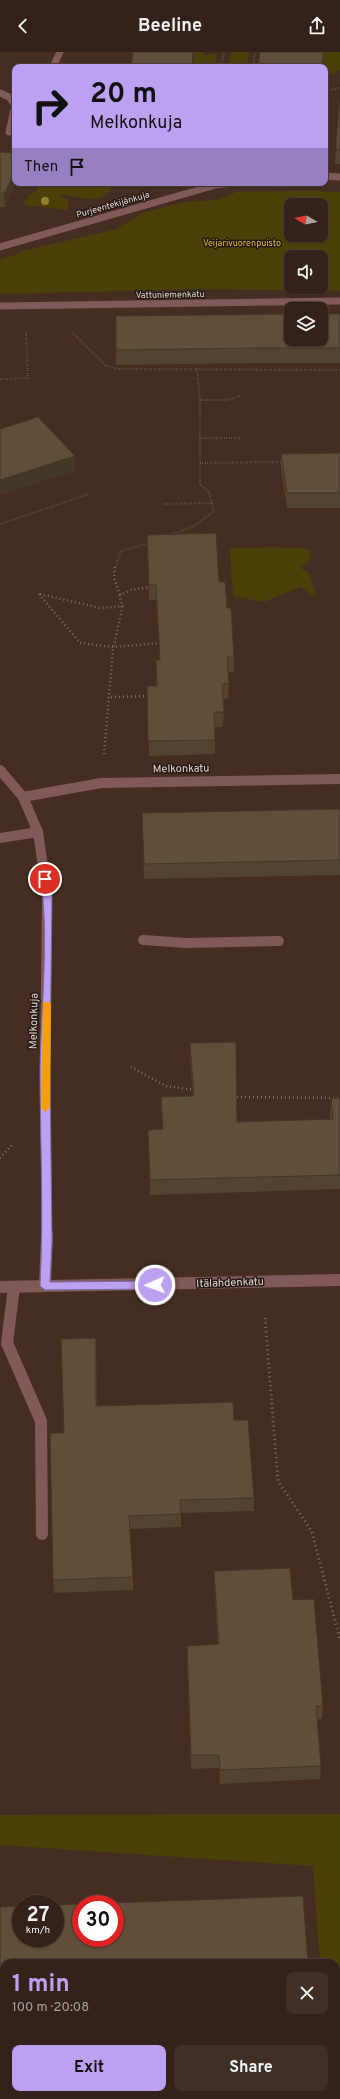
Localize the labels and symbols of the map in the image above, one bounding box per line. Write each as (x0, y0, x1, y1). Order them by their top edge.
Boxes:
street label: Purjeentekijänkuja (75, 189, 151, 221)
north arrow (284, 198, 328, 242)
park label: Veijarivuorenpuisto (203, 238, 281, 249)
street label: Vattuniemenkatu (135, 289, 205, 301)
street label: Melkonkatu (153, 762, 209, 776)
pin (28, 862, 62, 896)
street label: Melkonkuja (27, 993, 41, 1049)
position arrow (134, 1264, 176, 1306)
street label: Itälahdenkatu (196, 1275, 264, 1291)
speed limit sign: 30 (72, 1895, 124, 1947)

